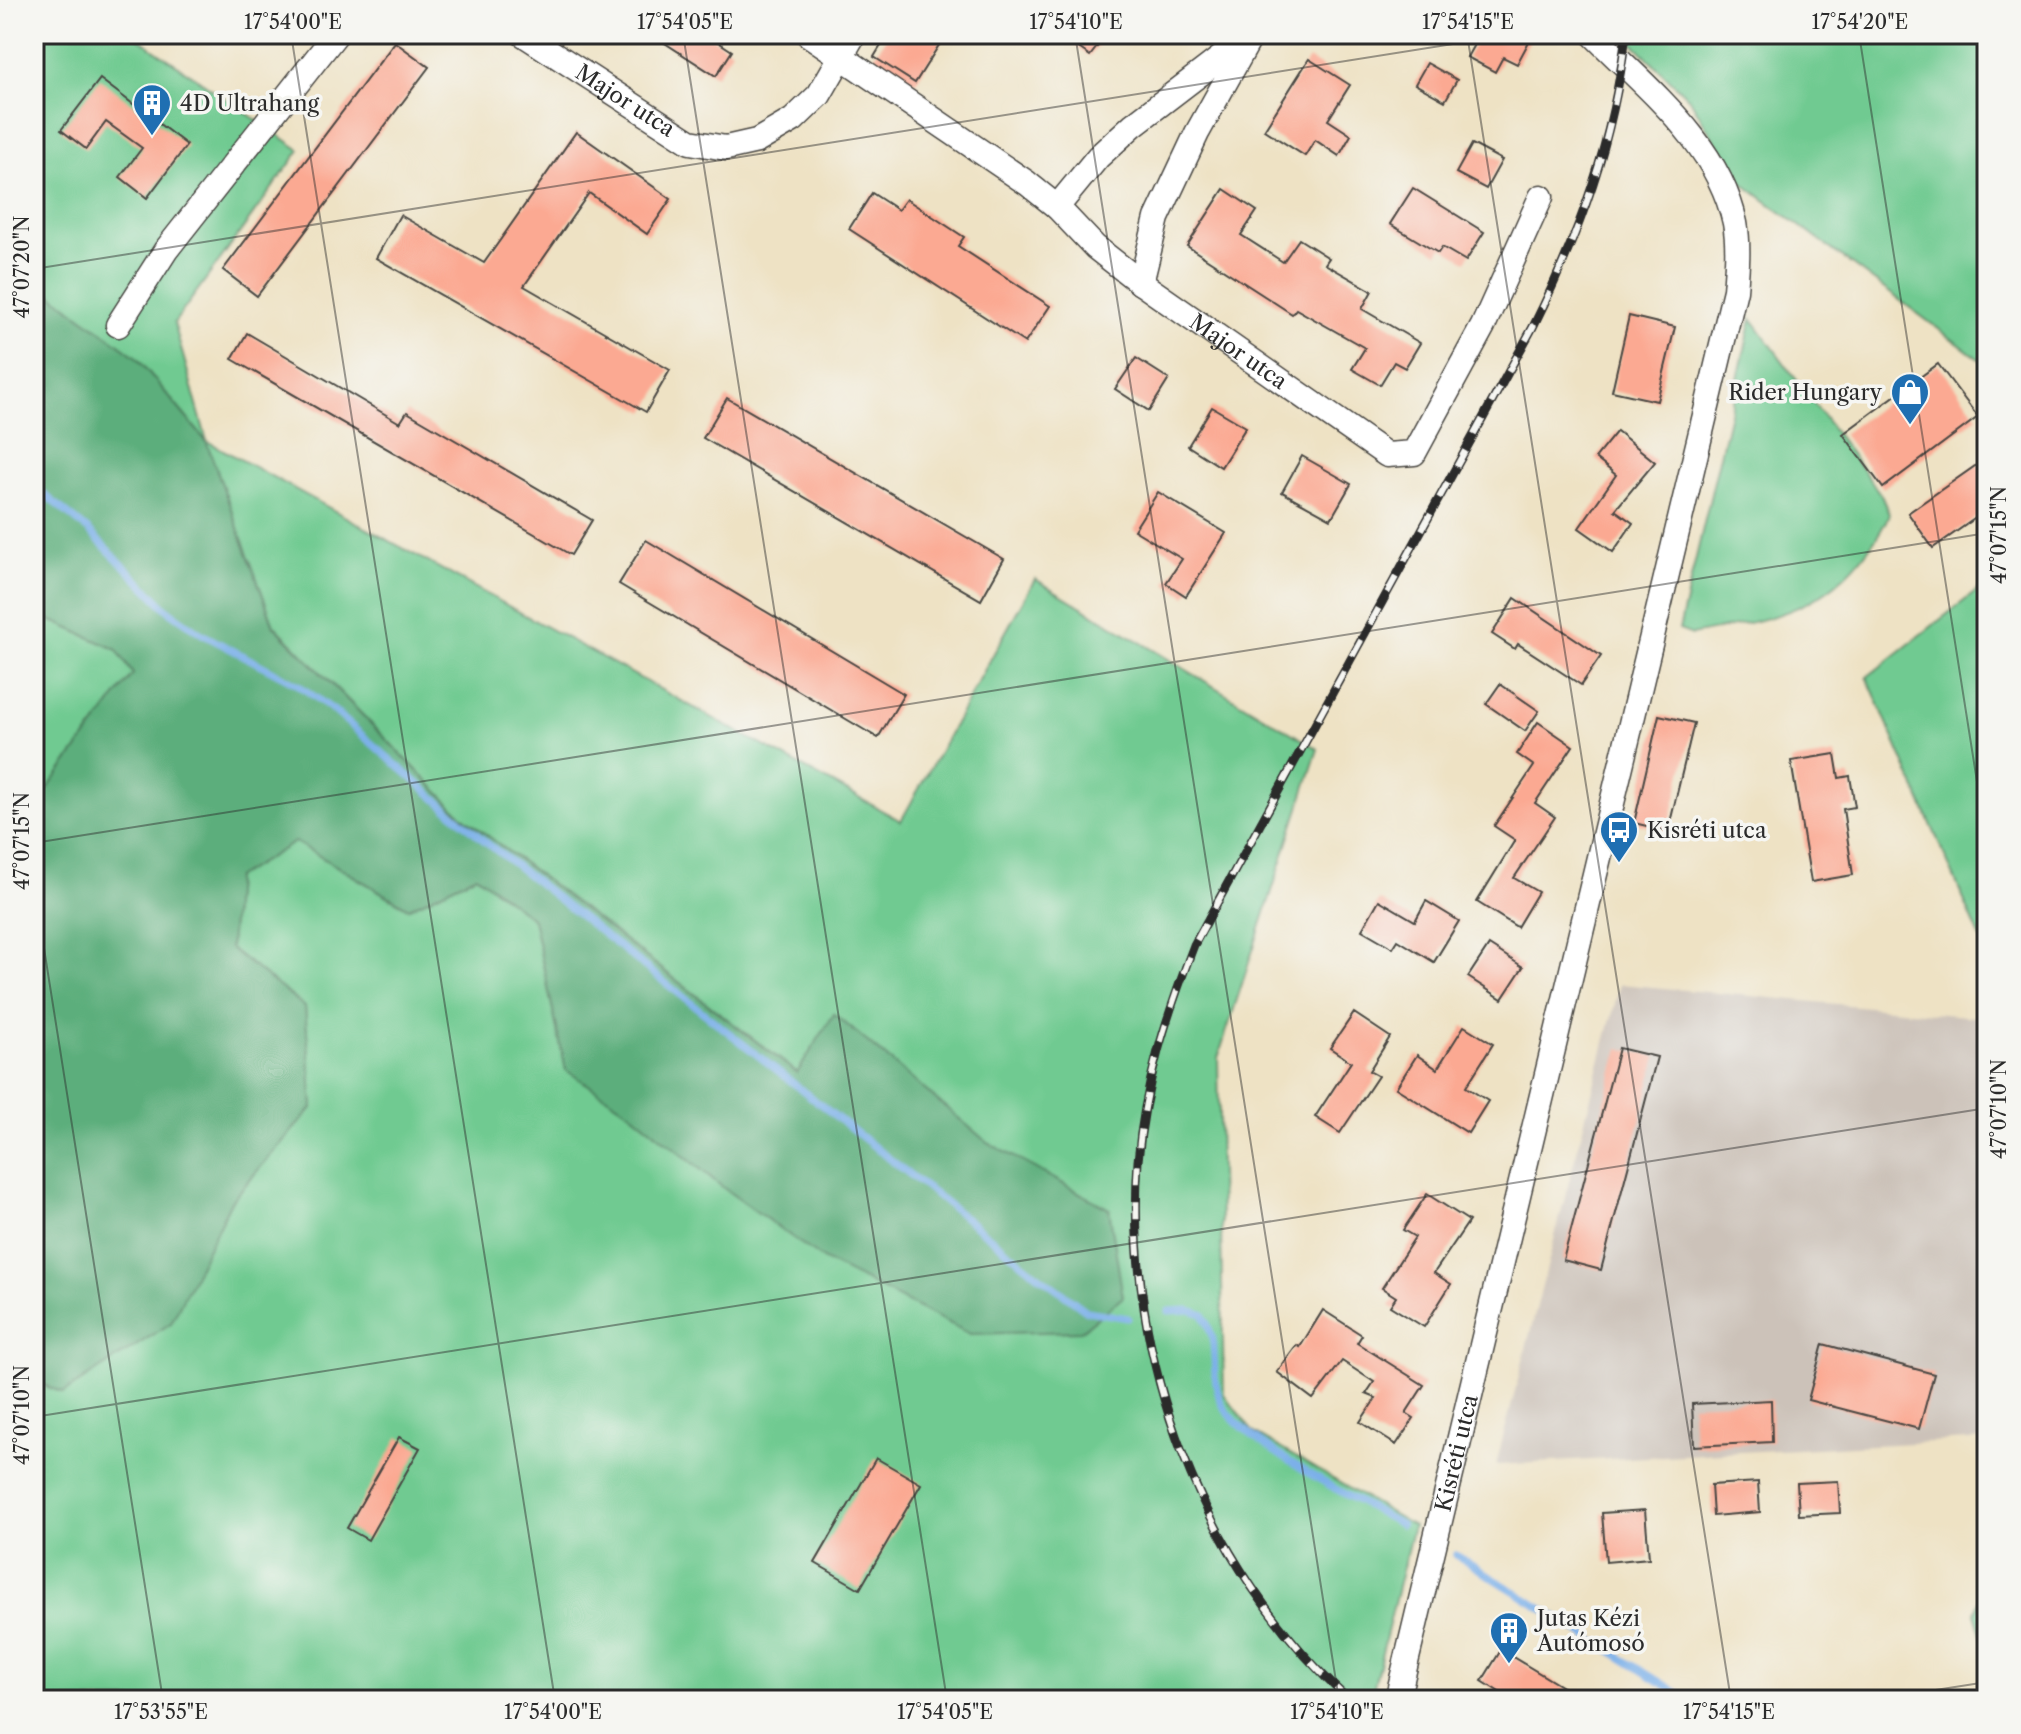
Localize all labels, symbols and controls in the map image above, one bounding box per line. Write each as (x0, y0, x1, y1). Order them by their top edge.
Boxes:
text: 17°54'00"E (244, 10, 342, 34)
text: 17°54'05"E (637, 10, 733, 34)
text: 17°54'10"E (1029, 10, 1123, 34)
text: 17°54'15"E (1422, 10, 1514, 34)
text: 17°54'20"E (1812, 10, 1908, 34)
street label: Major utca (571, 59, 680, 143)
building icon: 4D Ultrahang (131, 82, 173, 137)
place label: 4D Ultrahang (180, 90, 320, 117)
text: 47°07'20"N (10, 216, 34, 318)
street label: Major utca (1184, 308, 1293, 395)
shop icon: Rider Hungary (1889, 371, 1931, 426)
place label: Rider Hungary (1728, 379, 1883, 406)
text: 47°07'15"N (1987, 486, 2011, 584)
text: 47°07'15"N (10, 792, 34, 890)
bus stop icon: Kisréti utca (1598, 809, 1640, 864)
place label: Kisréti utca (1647, 817, 1767, 844)
text: 47°07'10"N (1987, 1059, 2011, 1159)
text: 47°07'10"N (10, 1365, 34, 1465)
street label: Kisréti utca (1430, 1391, 1484, 1514)
place label: Jutas Kézi Autómosó (1534, 1605, 1645, 1657)
building icon: Jutas Kézi Autómosó (1488, 1610, 1530, 1665)
text: 17°53'55"E (114, 1700, 208, 1724)
text: 17°54'00"E (504, 1700, 602, 1724)
text: 17°54'05"E (897, 1700, 993, 1724)
text: 17°54'10"E (1290, 1700, 1384, 1724)
text: 17°54'15"E (1683, 1700, 1775, 1724)

